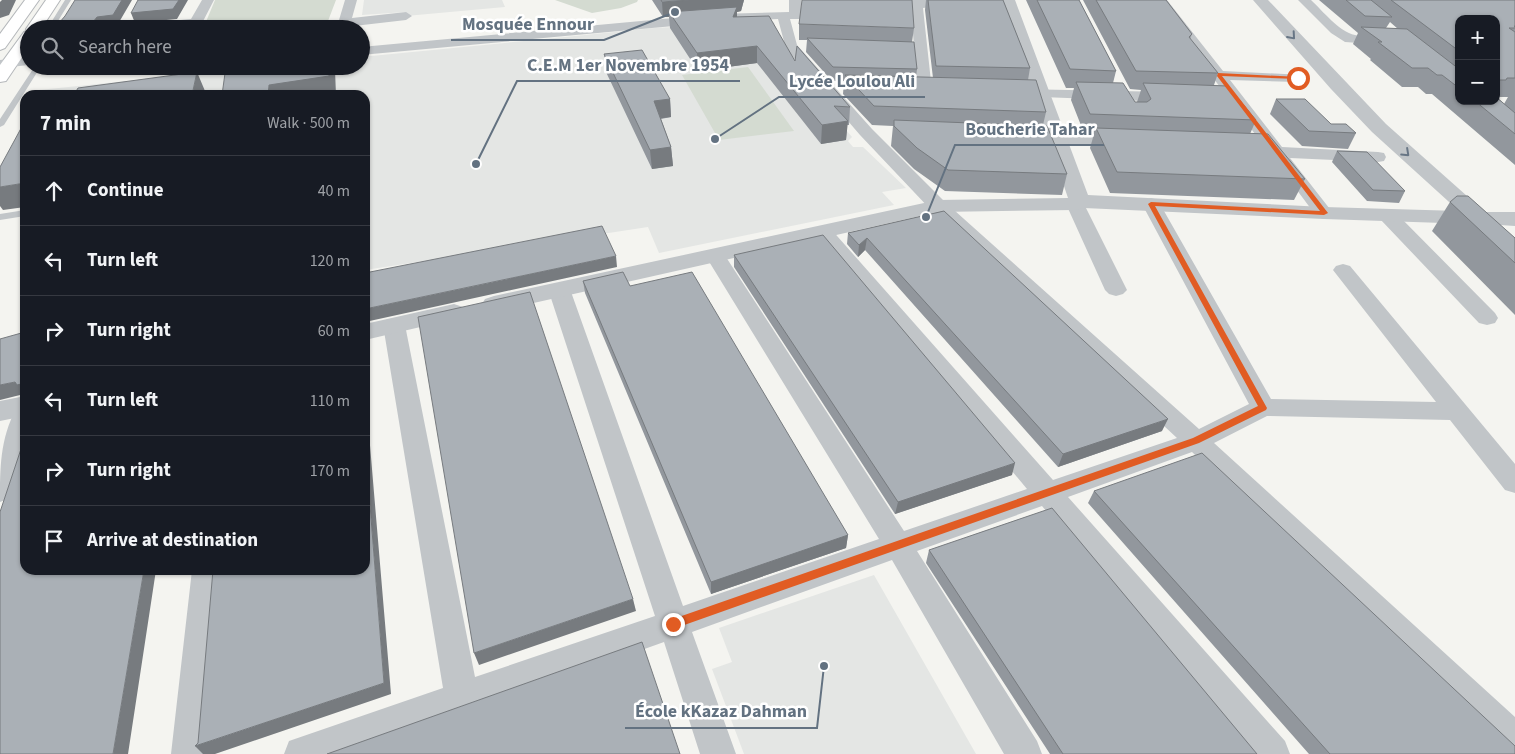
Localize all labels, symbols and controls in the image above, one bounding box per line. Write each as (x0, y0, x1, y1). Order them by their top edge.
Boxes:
callout: Mosquée Ennour (451, 7, 604, 40)
text: Mosquée Ennour (462, 12, 595, 37)
map controls (1455, 15, 1500, 105)
button: + (1455, 15, 1500, 60)
search box (20, 20, 370, 75)
one-way arrow (1287, 31, 1296, 40)
icon: search (38, 34, 66, 62)
text: Search here (78, 34, 172, 61)
callout: C.E.M 1er Novembre 1954 (517, 48, 740, 81)
text: C.E.M 1er Novembre 1954 (527, 53, 730, 78)
button: − (1455, 60, 1500, 105)
callout: Lycée Loulou Ali (779, 64, 925, 97)
route start (1287, 67, 1310, 90)
text: Lycée Loulou Ali (789, 69, 915, 94)
text: 7 min (40, 108, 91, 138)
text: Walk · 500 m (267, 112, 350, 134)
callout: Boucherie Tahar (955, 112, 1104, 145)
text: Boucherie Tahar (965, 117, 1096, 142)
one-way arrow (1400, 147, 1409, 156)
icon: ahead (40, 177, 68, 205)
text: Continue (87, 177, 164, 204)
text: 40 m (318, 180, 350, 202)
icon: left (40, 247, 68, 275)
text: Turn left (87, 247, 158, 274)
text: 120 m (310, 250, 350, 272)
icon: right (40, 317, 68, 345)
text: Turn right (87, 317, 171, 344)
text: 60 m (318, 320, 350, 342)
icon: left (40, 387, 68, 415)
text: Turn left (87, 387, 158, 414)
text: 110 m (310, 390, 350, 412)
icon: right (40, 457, 68, 485)
text: Turn right (87, 457, 171, 484)
text: 170 m (310, 460, 350, 482)
icon: arrive (40, 527, 68, 555)
text: Arrive at destination (87, 527, 258, 554)
route end (662, 613, 685, 636)
callout: École kKazaz Dahman (625, 695, 817, 728)
text: École kKazaz Dahman (635, 699, 807, 724)

